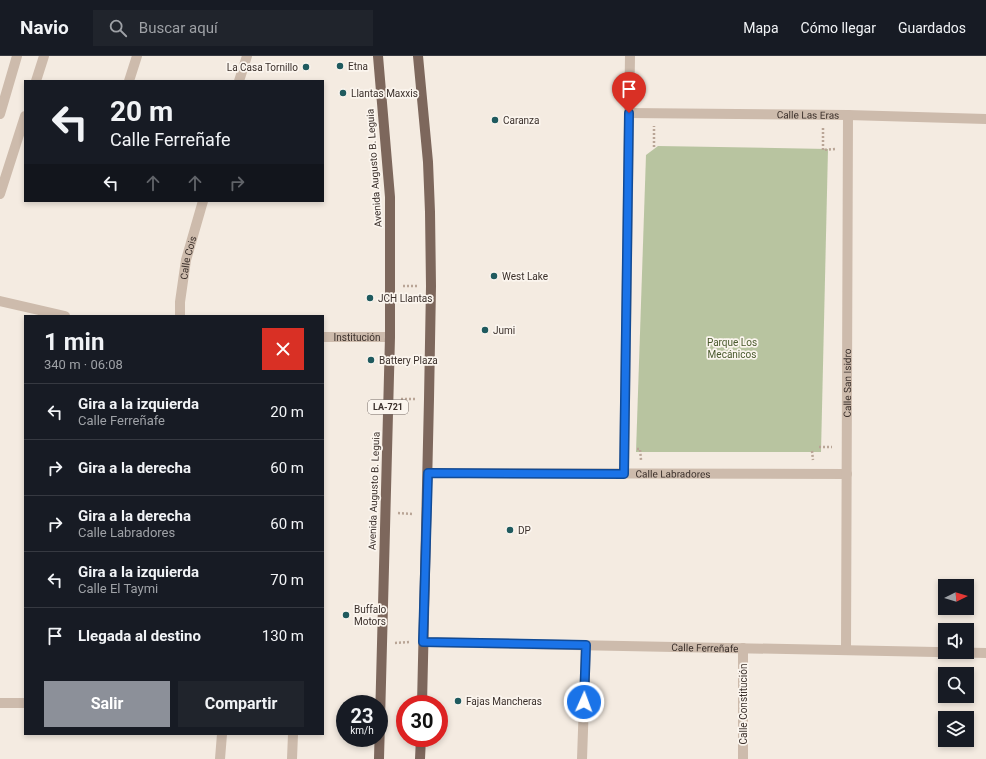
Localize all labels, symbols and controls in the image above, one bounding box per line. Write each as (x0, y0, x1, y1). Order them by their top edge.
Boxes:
search box (93, 10, 373, 46)
text: Navio (20, 16, 69, 39)
icon: search (107, 17, 129, 39)
text: Buscar aquí (139, 19, 218, 37)
text: Mapa (743, 20, 779, 36)
text: Cómo llegar (801, 20, 876, 36)
text: Guardados (898, 20, 966, 36)
marker: Etna (335, 61, 345, 71)
place label: Etna (348, 61, 368, 72)
place label: La Casa Tornillo (227, 62, 298, 73)
marker: La Casa Tornillo (301, 62, 311, 72)
pin (612, 72, 646, 113)
icon: arrive (618, 78, 640, 100)
marker: Llantas Maxxis (338, 88, 348, 98)
place label: Llantas Maxxis (351, 88, 418, 99)
text: 20 m (110, 95, 173, 128)
icon: left (44, 96, 96, 148)
street label: Avenida Augusto B. Leguia (364, 108, 384, 228)
street label: Calle Las Eras (777, 109, 839, 120)
marker: Caranza (490, 115, 500, 125)
place label: Caranza (503, 115, 540, 126)
text: Calle Ferreñafe (110, 129, 230, 150)
icon: left (100, 172, 122, 194)
icon: ahead (142, 172, 164, 194)
icon: ahead (184, 172, 206, 194)
icon: right (226, 172, 248, 194)
street label: Calle Cois (178, 235, 198, 280)
marker: West Lake (489, 271, 499, 281)
place label: West Lake (502, 271, 548, 282)
marker: JCH Llantas (365, 293, 375, 303)
place label: JCH Llantas (378, 293, 432, 304)
marker: Jumi (480, 325, 490, 335)
place label: Jumi (493, 325, 515, 336)
text: 1 min (44, 328, 104, 356)
button: close (262, 328, 304, 370)
street label: Institución (334, 332, 380, 343)
park label: Parque Los Mecánicos (707, 337, 757, 360)
street label: Calle San Isidro (841, 348, 853, 418)
marker: Battery Plaza (366, 355, 376, 365)
place label: Battery Plaza (379, 355, 438, 366)
text: 340 m · 06:08 (44, 357, 123, 372)
text: Gira a la izquierda (78, 395, 199, 413)
road number: LA-721 (368, 400, 408, 414)
icon: left (44, 401, 66, 423)
text: 20 m (270, 403, 304, 421)
text: Calle Ferreñafe (78, 413, 165, 428)
street label: Avenida Augusto B. Leguia (366, 432, 382, 550)
icon: right (44, 457, 66, 479)
text: Gira a la derecha (78, 459, 191, 477)
text: 60 m (270, 459, 304, 477)
street label: Calle Labradores (636, 468, 710, 479)
text: Gira a la derecha (78, 507, 191, 525)
icon: right (44, 513, 66, 535)
text: 60 m (270, 515, 304, 533)
text: Calle Labradores (78, 525, 175, 540)
marker: DP (505, 525, 515, 535)
place label: DP (518, 525, 531, 536)
text: Gira a la izquierda (78, 563, 199, 581)
icon: left (44, 569, 66, 591)
text: 70 m (270, 571, 304, 589)
north arrow (938, 579, 974, 615)
map controls (938, 579, 974, 747)
text: Calle El Taymi (78, 581, 158, 596)
place label: Buffalo Motors (354, 604, 387, 627)
marker: Buffalo Motors (341, 610, 351, 620)
button: sound (938, 623, 974, 659)
icon: arrive (44, 625, 66, 647)
text: Llegada al destino (78, 627, 201, 645)
text: 130 m (262, 627, 304, 645)
street label: Calle Ferreñafe (671, 641, 739, 654)
street label: Calle Constitución (738, 664, 749, 744)
button: search (938, 667, 974, 703)
button: Salir (44, 681, 170, 727)
button: Compartir (178, 681, 304, 727)
position arrow (563, 681, 605, 723)
speed limit sign: 30 (396, 695, 448, 747)
marker: Fajas Mancheras (453, 696, 463, 706)
place label: Fajas Mancheras (466, 696, 542, 707)
text: 23 (351, 704, 373, 728)
button: layers (938, 711, 974, 747)
text: km/h (350, 725, 374, 736)

